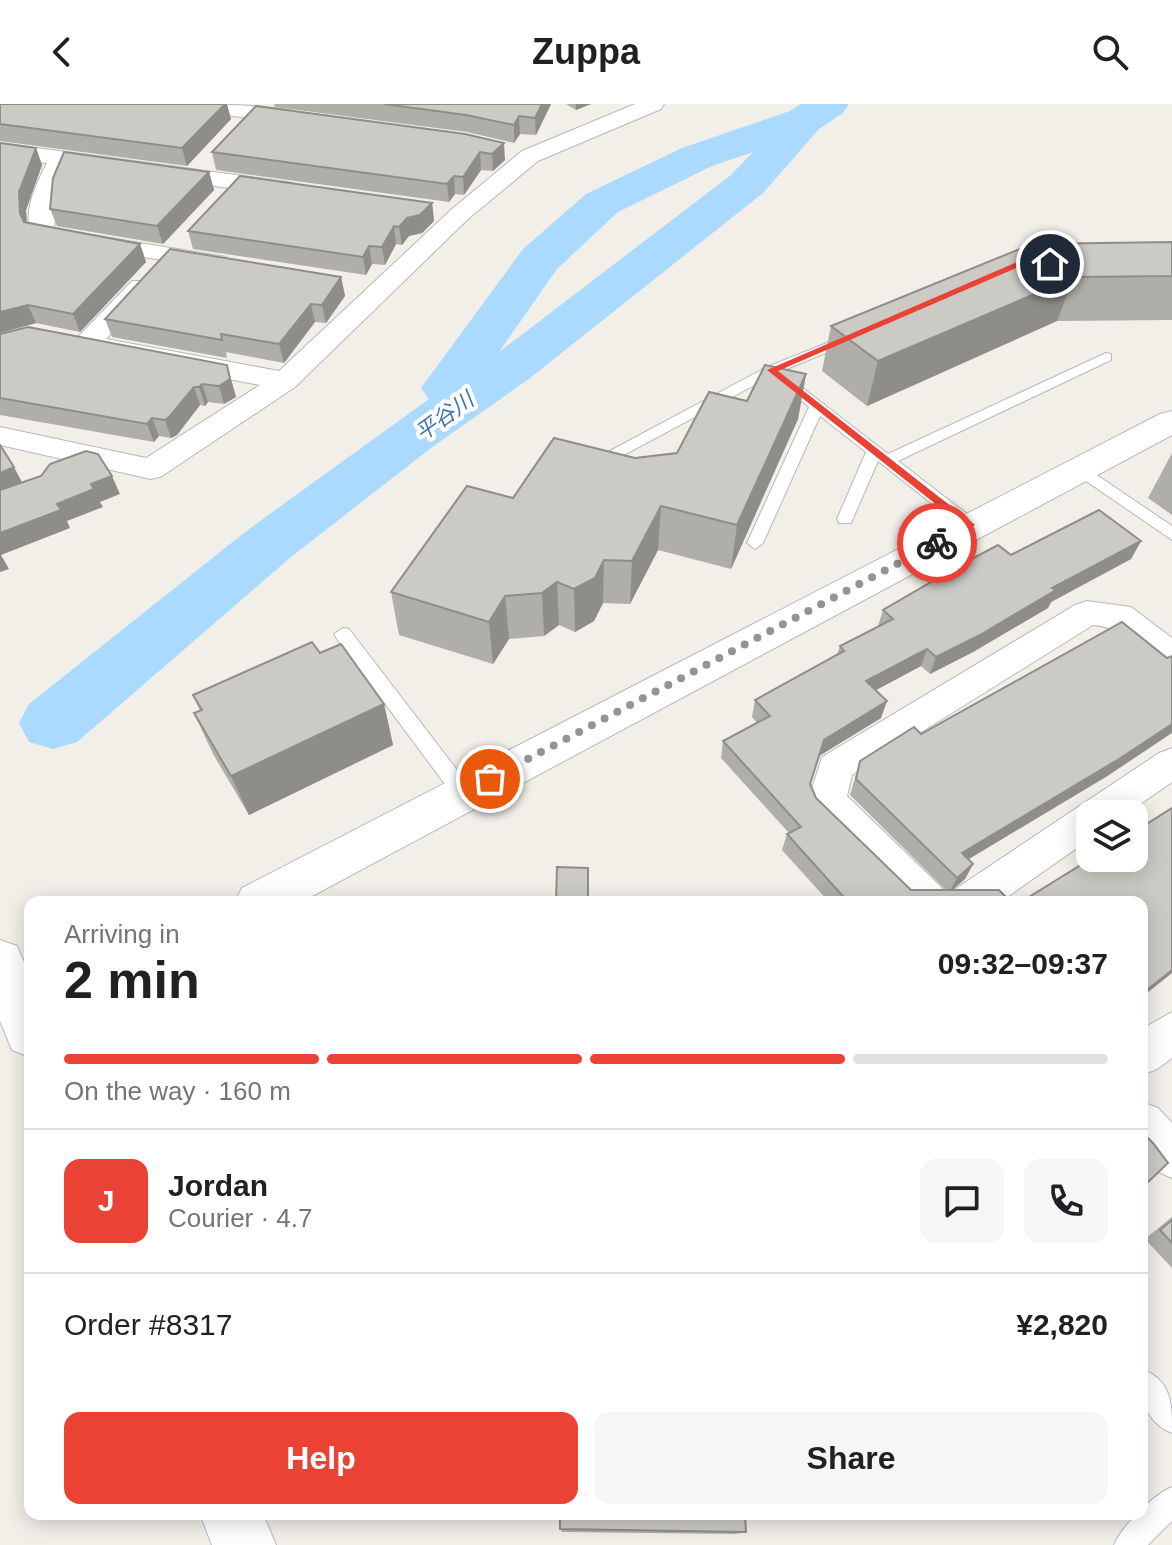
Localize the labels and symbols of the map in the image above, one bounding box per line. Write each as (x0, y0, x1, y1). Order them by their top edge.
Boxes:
pin (1016, 230, 1084, 298)
water label: 平谷川 (410, 386, 480, 446)
courier (897, 503, 977, 583)
pin (456, 745, 524, 813)

